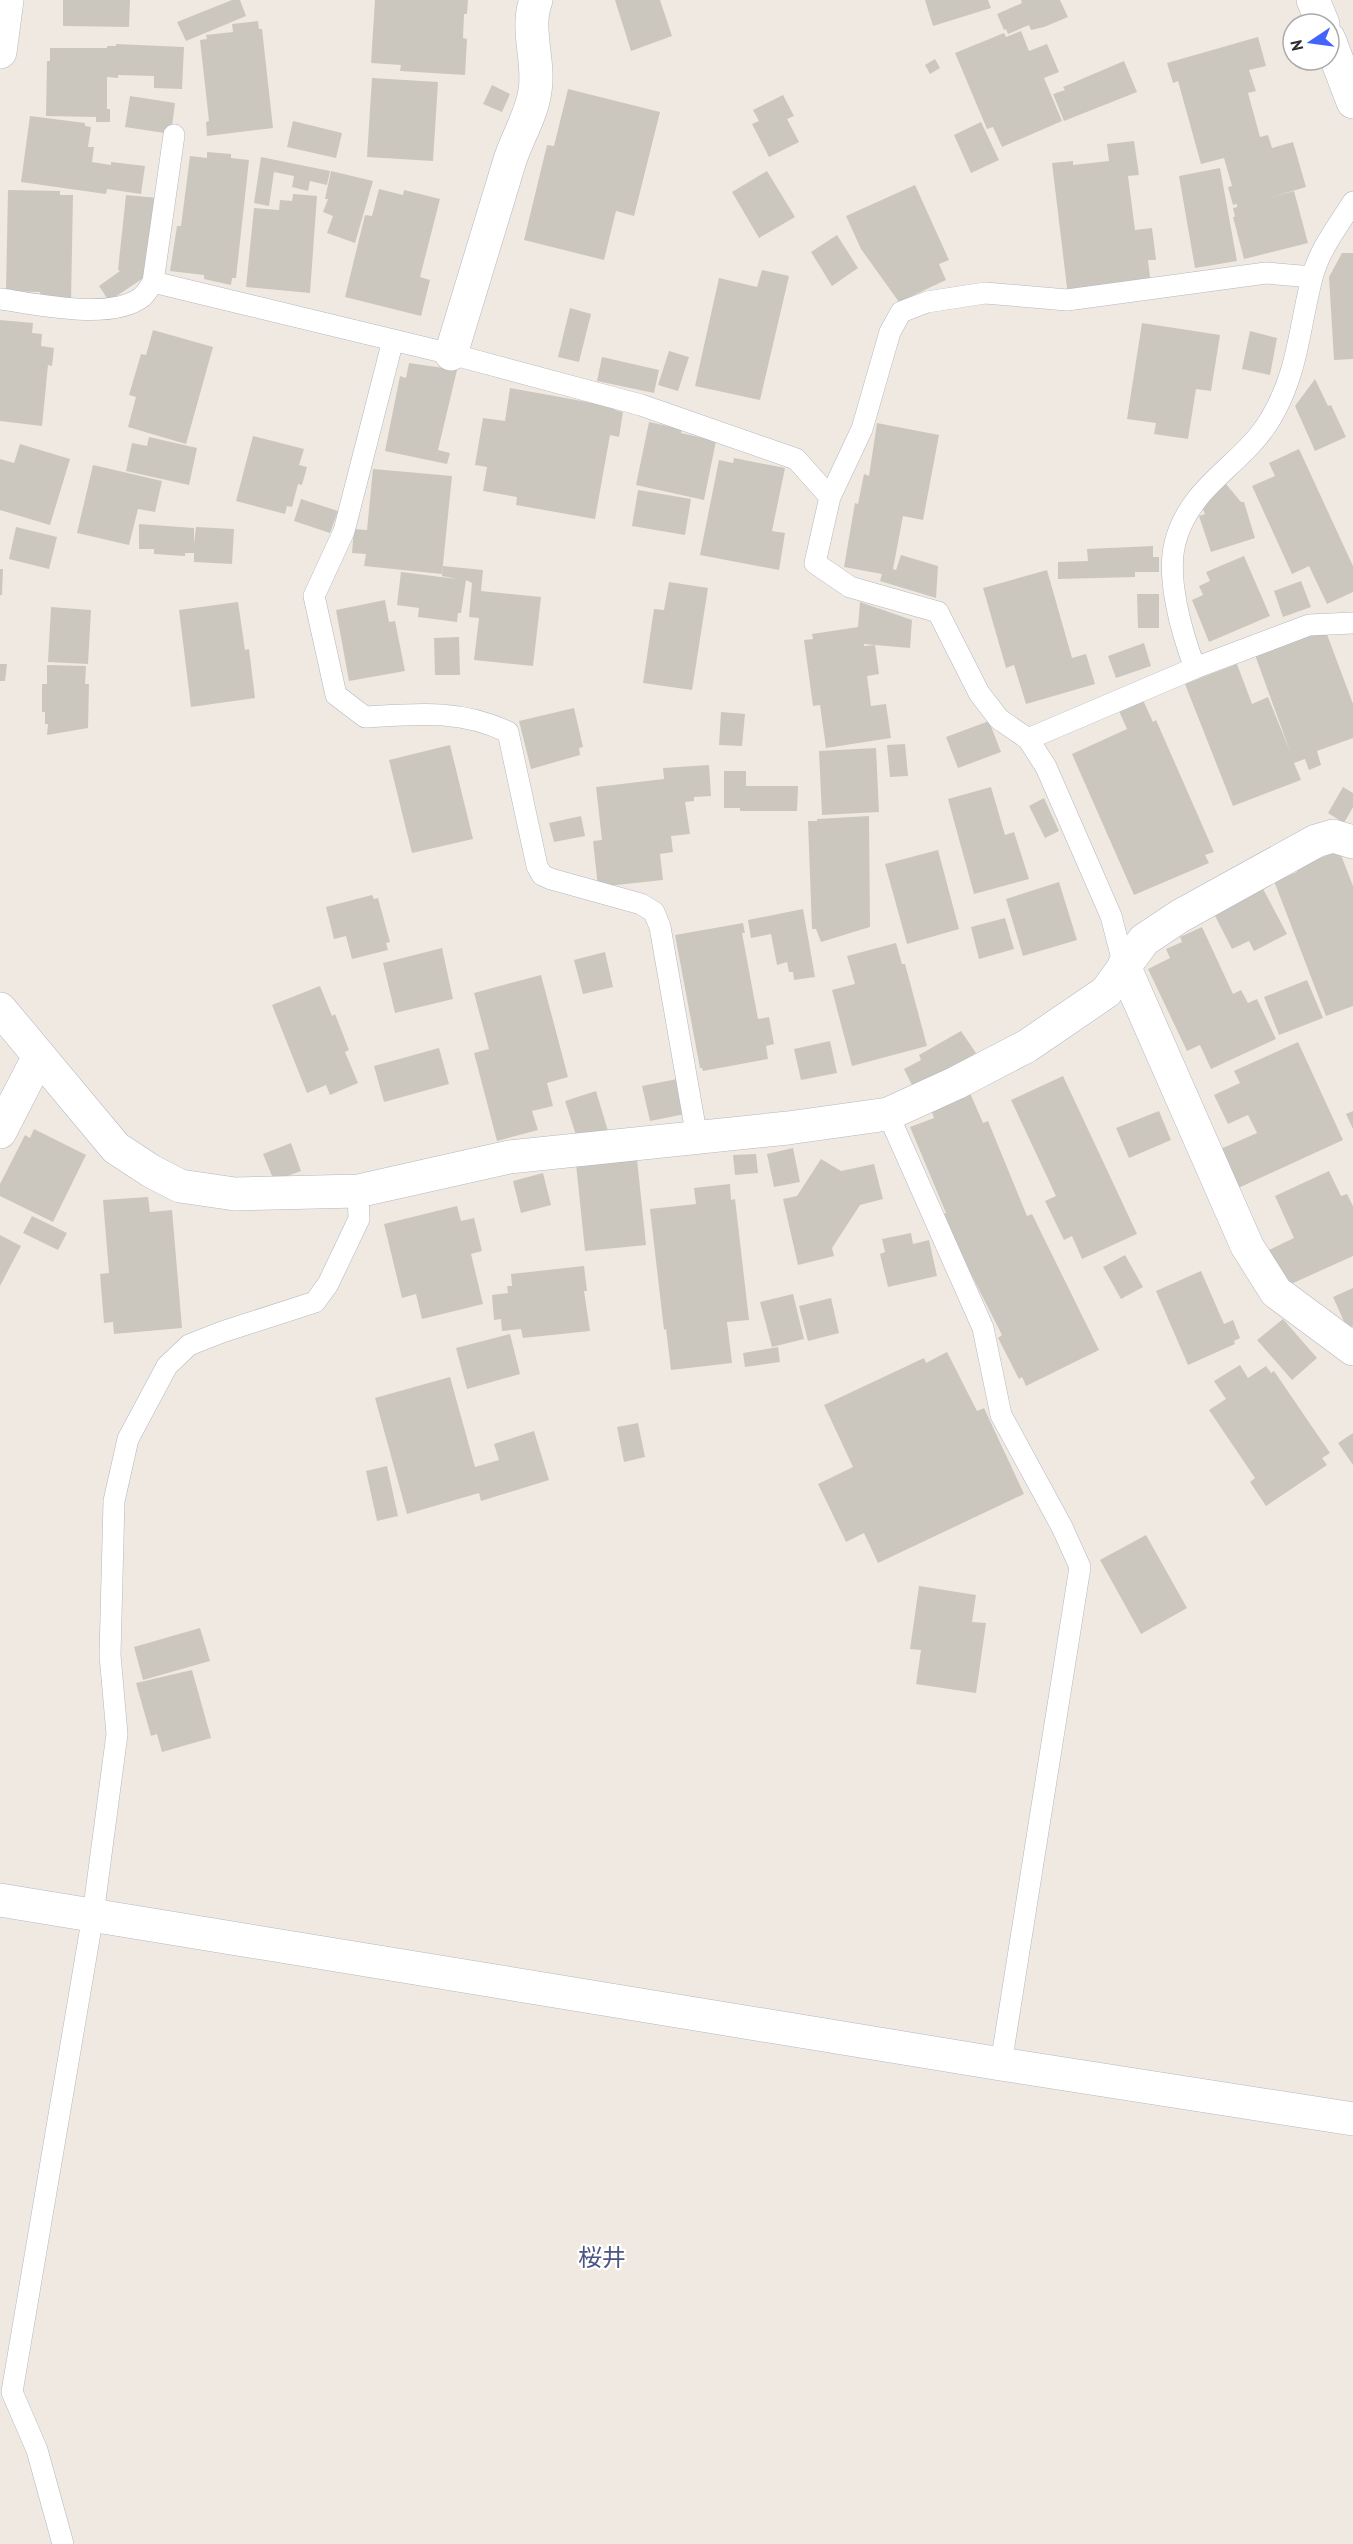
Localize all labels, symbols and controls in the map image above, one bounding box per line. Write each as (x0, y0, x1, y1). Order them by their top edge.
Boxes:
north arrow (1281, 12, 1341, 72)
text: N (1285, 38, 1307, 53)
district label: 桜井 (578, 2242, 626, 2273)

